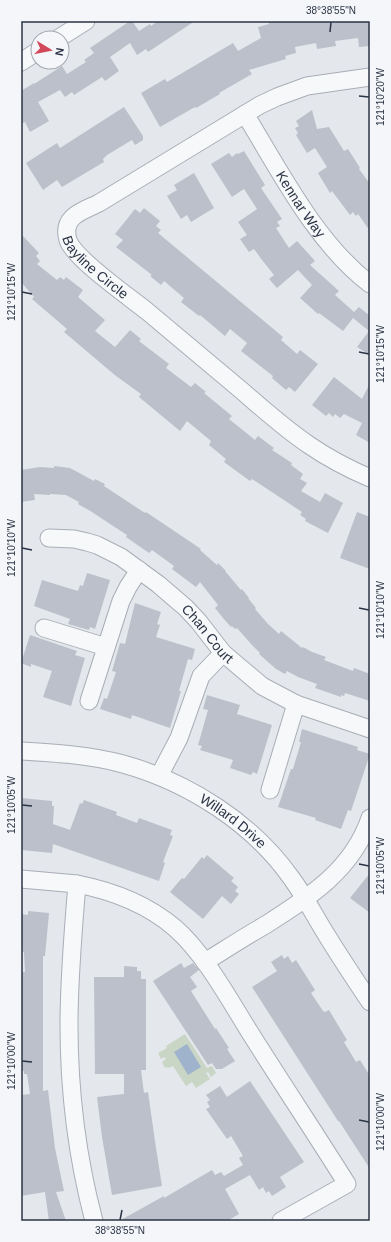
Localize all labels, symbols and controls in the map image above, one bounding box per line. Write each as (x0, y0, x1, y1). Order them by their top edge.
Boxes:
text: 38°38'55"N (306, 5, 356, 16)
north arrow (30, 30, 70, 70)
text: N (53, 47, 66, 57)
text: 121°10'20"W (375, 68, 386, 126)
street label: Kennar Way (273, 168, 329, 241)
street label: Bayline Circle (59, 233, 132, 302)
text: 121°10'15"W (6, 263, 17, 321)
text: 121°10'15"W (375, 325, 386, 383)
text: 121°10'10"W (6, 519, 17, 577)
text: 121°10'10"W (375, 581, 386, 639)
street label: Chan Court (179, 601, 237, 666)
text: 121°10'05"W (6, 776, 17, 834)
street label: Willard Drive (197, 790, 270, 851)
text: 121°10'05"W (375, 837, 386, 895)
text: 121°10'00"W (6, 1032, 17, 1090)
text: 121°10'00"W (375, 1093, 386, 1151)
text: 38°38'55"N (95, 1225, 145, 1236)

